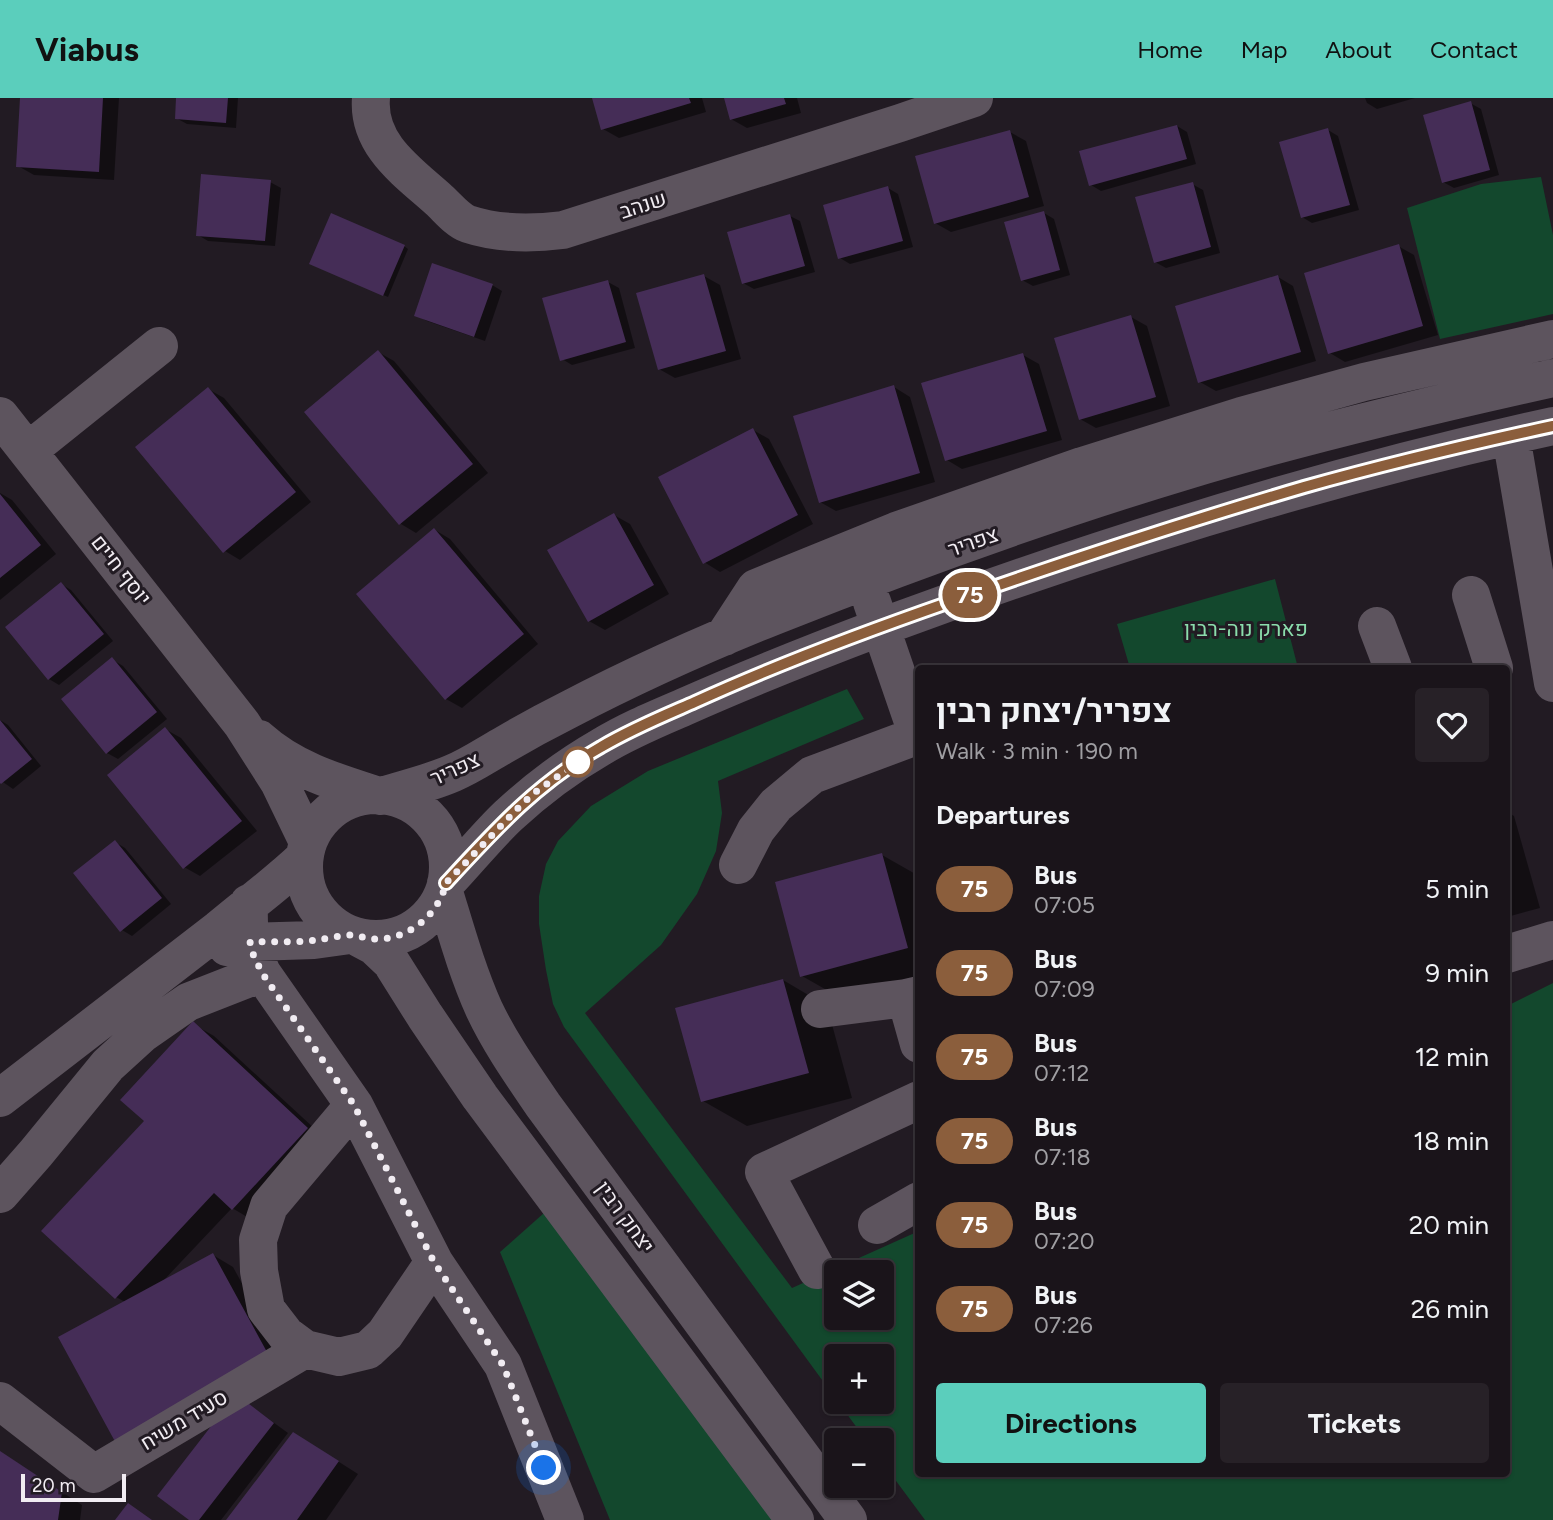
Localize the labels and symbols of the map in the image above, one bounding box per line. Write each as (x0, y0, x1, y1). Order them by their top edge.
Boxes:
street label: שנהב (616, 185, 669, 224)
street label: צפריר (944, 521, 1001, 562)
street label: יוסף חיים (86, 530, 157, 610)
line badge: 75 (939, 572, 1002, 618)
park label: פארק נוה-רבין (1184, 616, 1308, 641)
street label: צפריר (426, 747, 483, 790)
unlabelled marker (563, 747, 593, 777)
street label: יצחק רבין (591, 1176, 660, 1257)
street label: סעיד משיח (136, 1384, 232, 1455)
your location (526, 1450, 561, 1485)
scale bar (21, 1471, 126, 1503)

